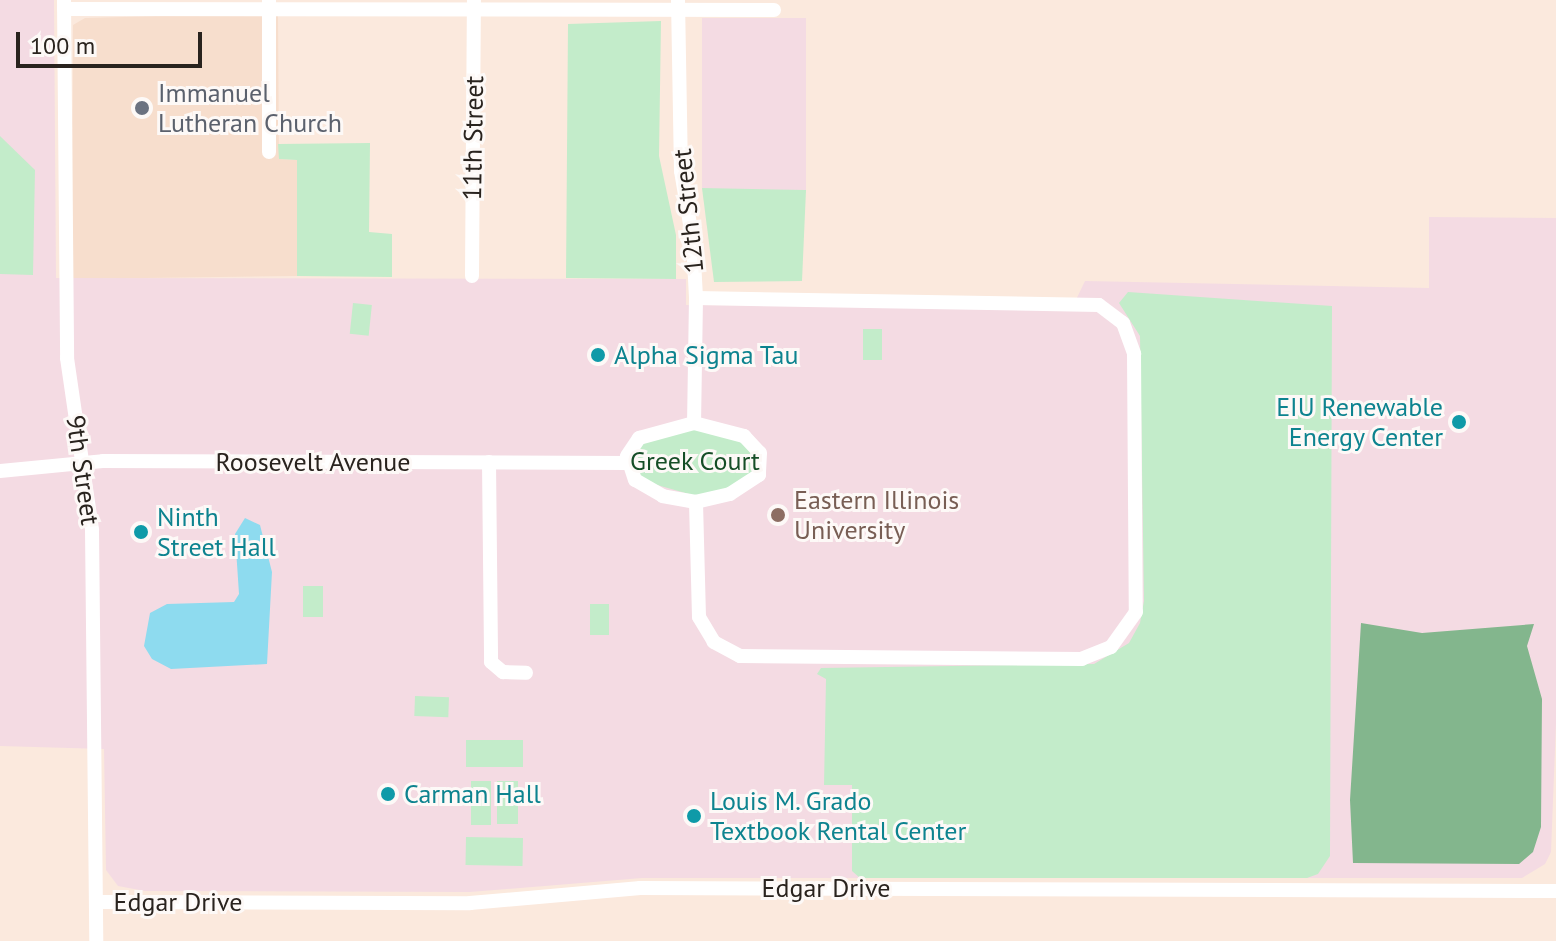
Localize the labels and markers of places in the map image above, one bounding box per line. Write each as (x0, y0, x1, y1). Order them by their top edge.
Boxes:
place label: Immanuel Lutheran Church (158, 77, 342, 138)
marker: Immanuel Lutheran Church (133, 99, 151, 117)
place label: Alpha Sigma Tau (614, 339, 799, 371)
marker: Alpha Sigma Tau (589, 346, 607, 364)
place label: EIU Renewable Energy Center (1276, 391, 1443, 452)
marker: EIU Renewable Energy Center (1450, 413, 1468, 431)
place label: Eastern Illinois University (794, 484, 959, 546)
place label: Ninth Street Hall (157, 501, 276, 562)
marker: Eastern Illinois University (769, 506, 787, 524)
marker: Ninth Street Hall (132, 523, 150, 541)
place label: Carman Hall (404, 778, 541, 810)
marker: Carman Hall (379, 785, 397, 803)
place label: Louis M. Grado Textbook Rental Center (710, 785, 967, 846)
marker: Louis M. Grado Textbook Rental Center (685, 807, 703, 825)

